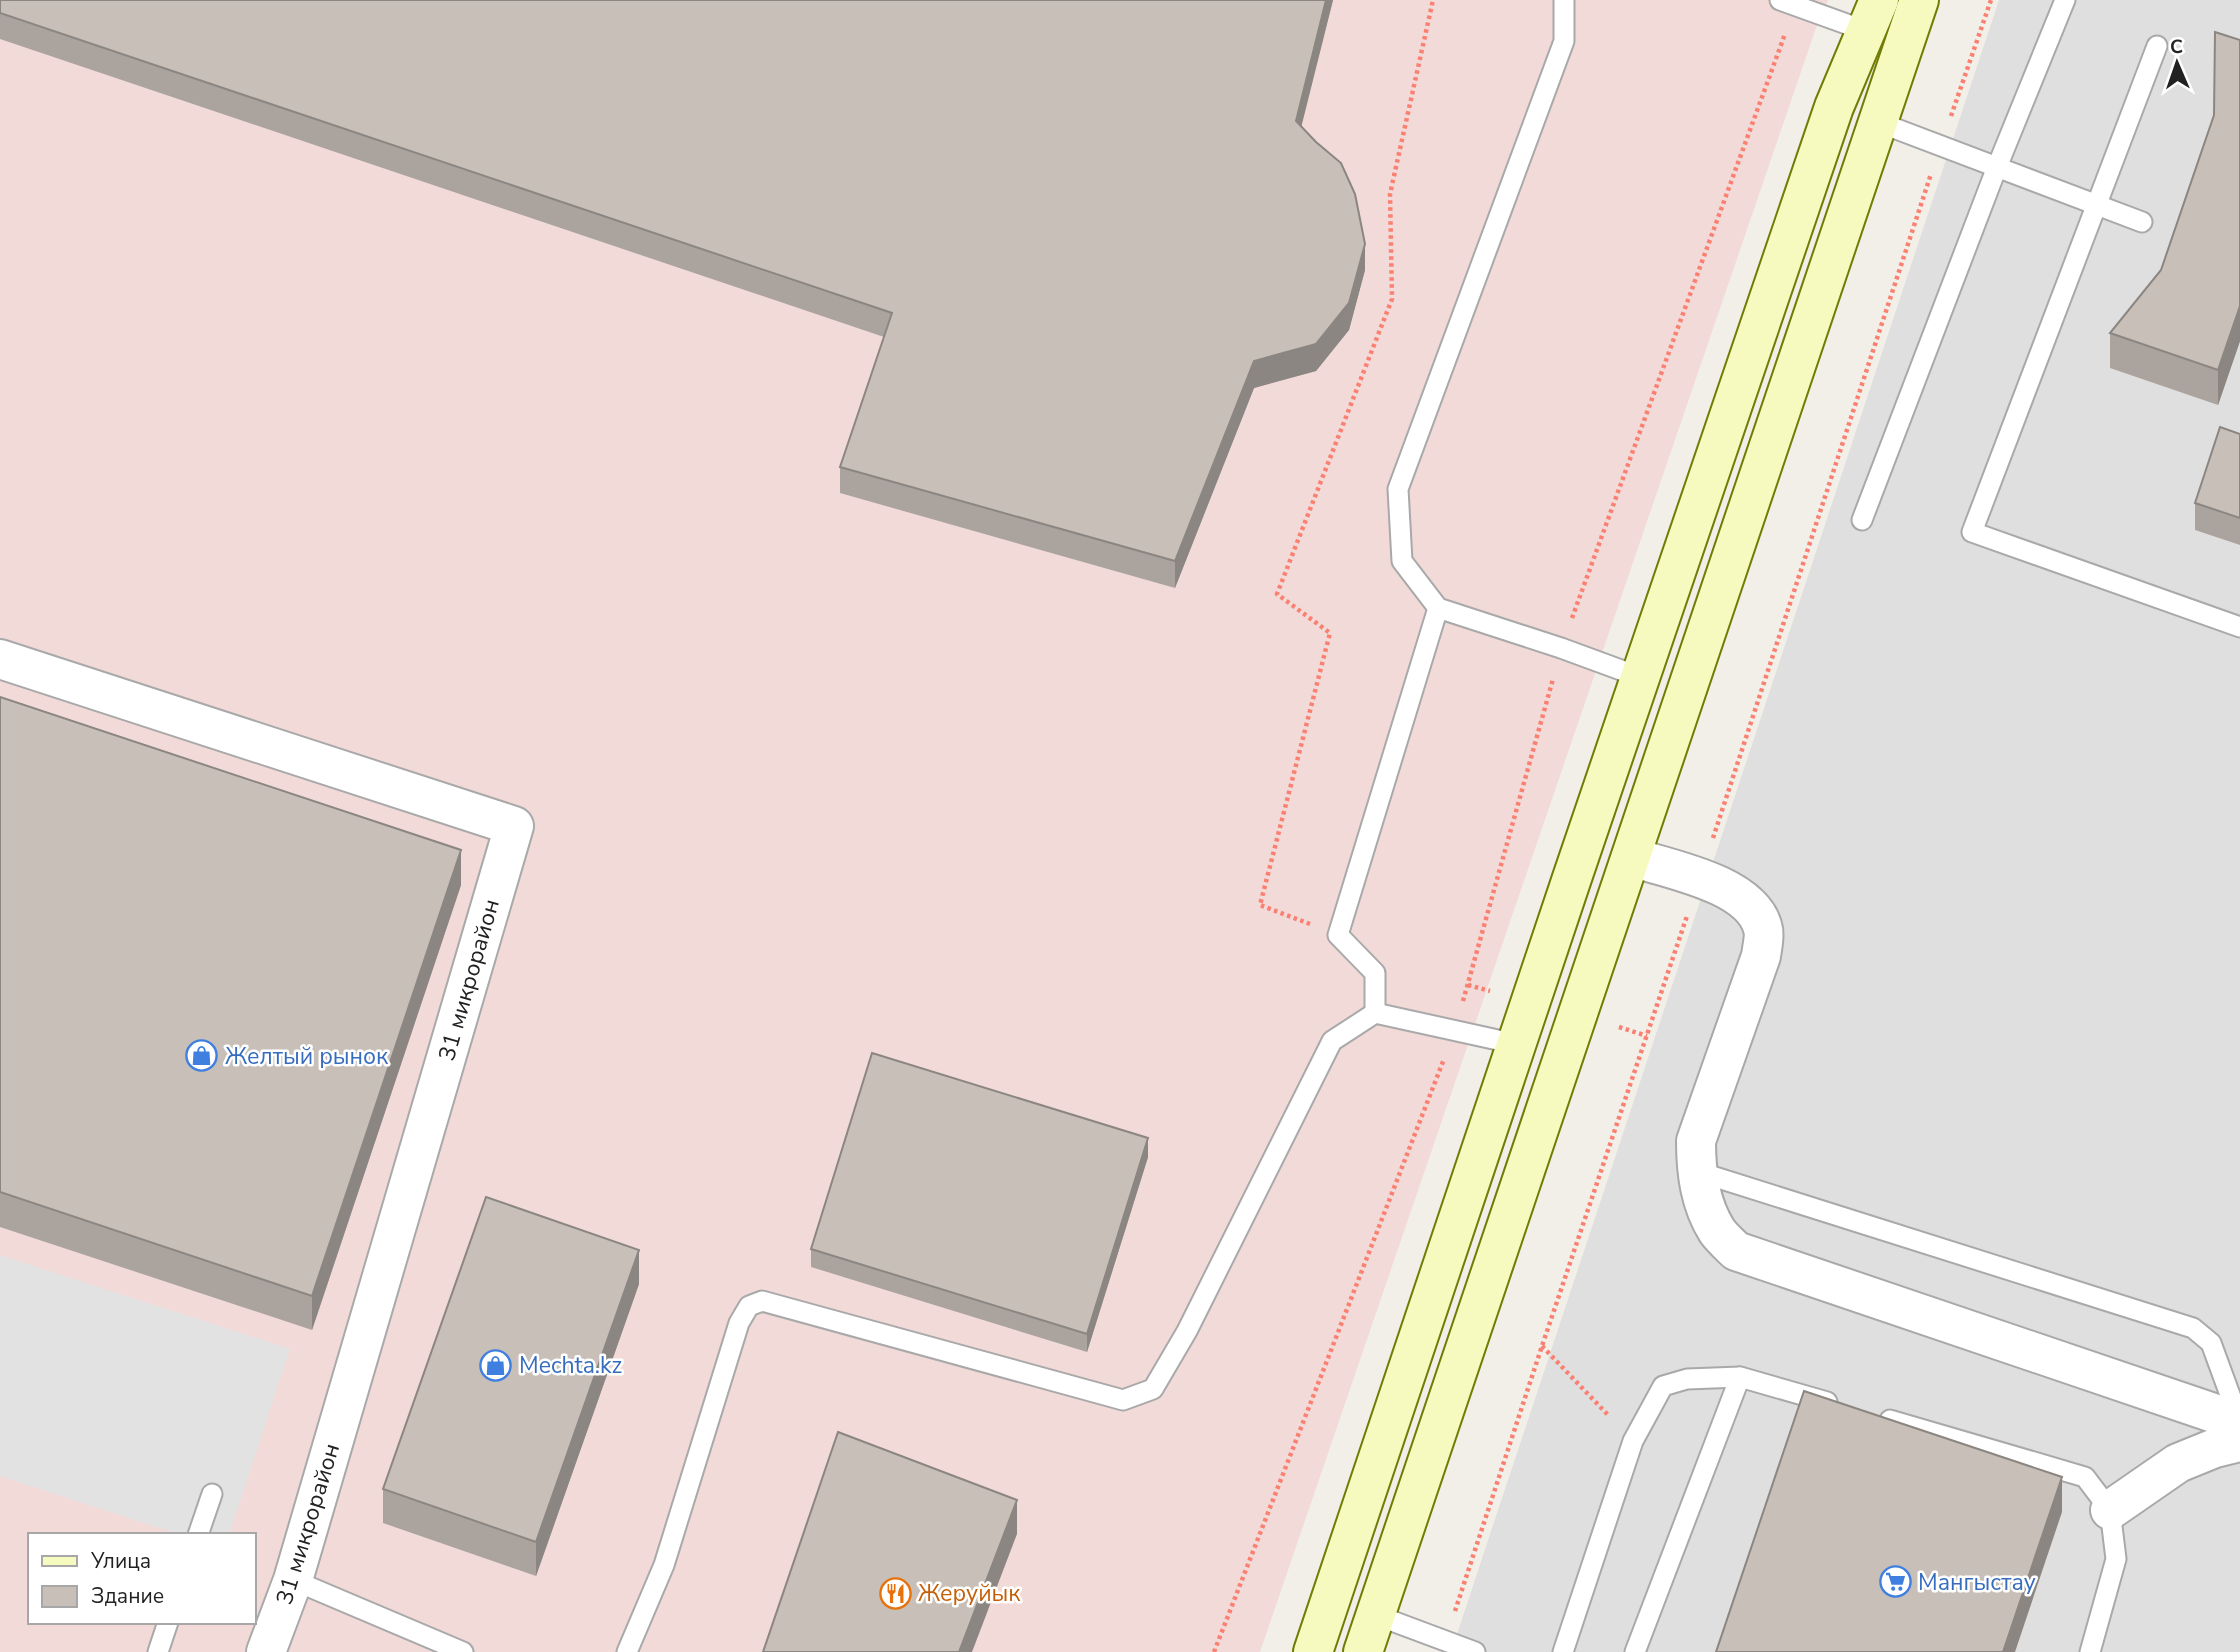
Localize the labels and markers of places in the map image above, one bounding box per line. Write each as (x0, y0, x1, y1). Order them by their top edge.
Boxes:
shop icon: Желтый рынок (185, 1039, 219, 1073)
place label: Желтый рынок (225, 1041, 389, 1072)
shop icon: Mechta.kz (479, 1348, 513, 1382)
place label: Mechta.kz (519, 1350, 622, 1381)
supermarket icon: Мангыстау (1878, 1565, 1912, 1599)
place label: Мангыстау (1918, 1567, 2036, 1598)
restaurant icon: Жеруйык (878, 1576, 912, 1610)
place label: Жеруйык (918, 1578, 1021, 1609)

